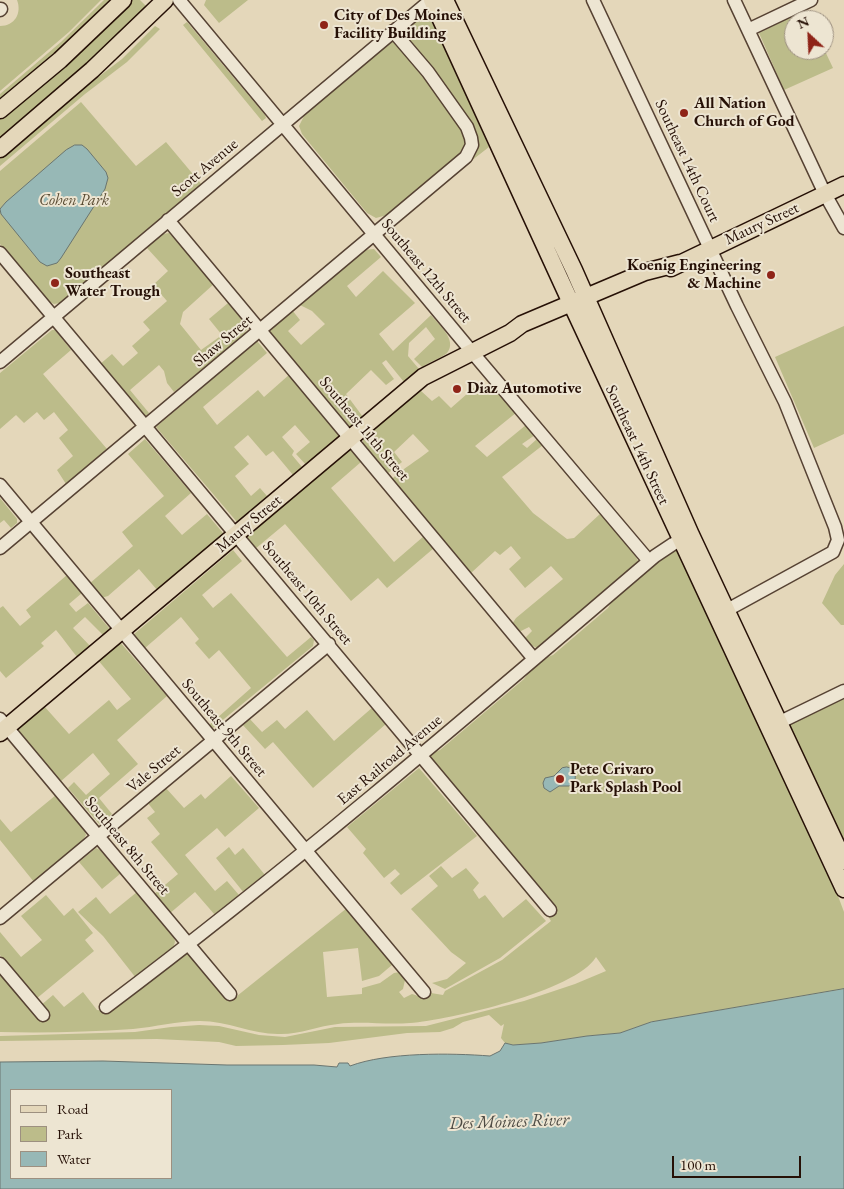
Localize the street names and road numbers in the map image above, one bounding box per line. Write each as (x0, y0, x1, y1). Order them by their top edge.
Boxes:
street label: Southeast 14th Court (650, 97, 724, 225)
street label: Scott Avenue (168, 135, 242, 201)
street label: Maury Street (722, 198, 802, 250)
street label: Southeast 12th Street (377, 215, 475, 327)
street label: Shaw Street (190, 311, 256, 371)
street label: Southeast 11th Street (315, 373, 413, 485)
street label: Southeast 14th Street (601, 382, 673, 508)
street label: Maury Street (212, 491, 286, 557)
street label: Southeast 10th Street (258, 537, 356, 649)
street label: Southeast 9th Street (177, 675, 271, 781)
street label: East Railroad Avenue (334, 711, 446, 809)
street label: Vale Street (123, 741, 185, 797)
street label: Southeast 8th Street (80, 793, 174, 899)

